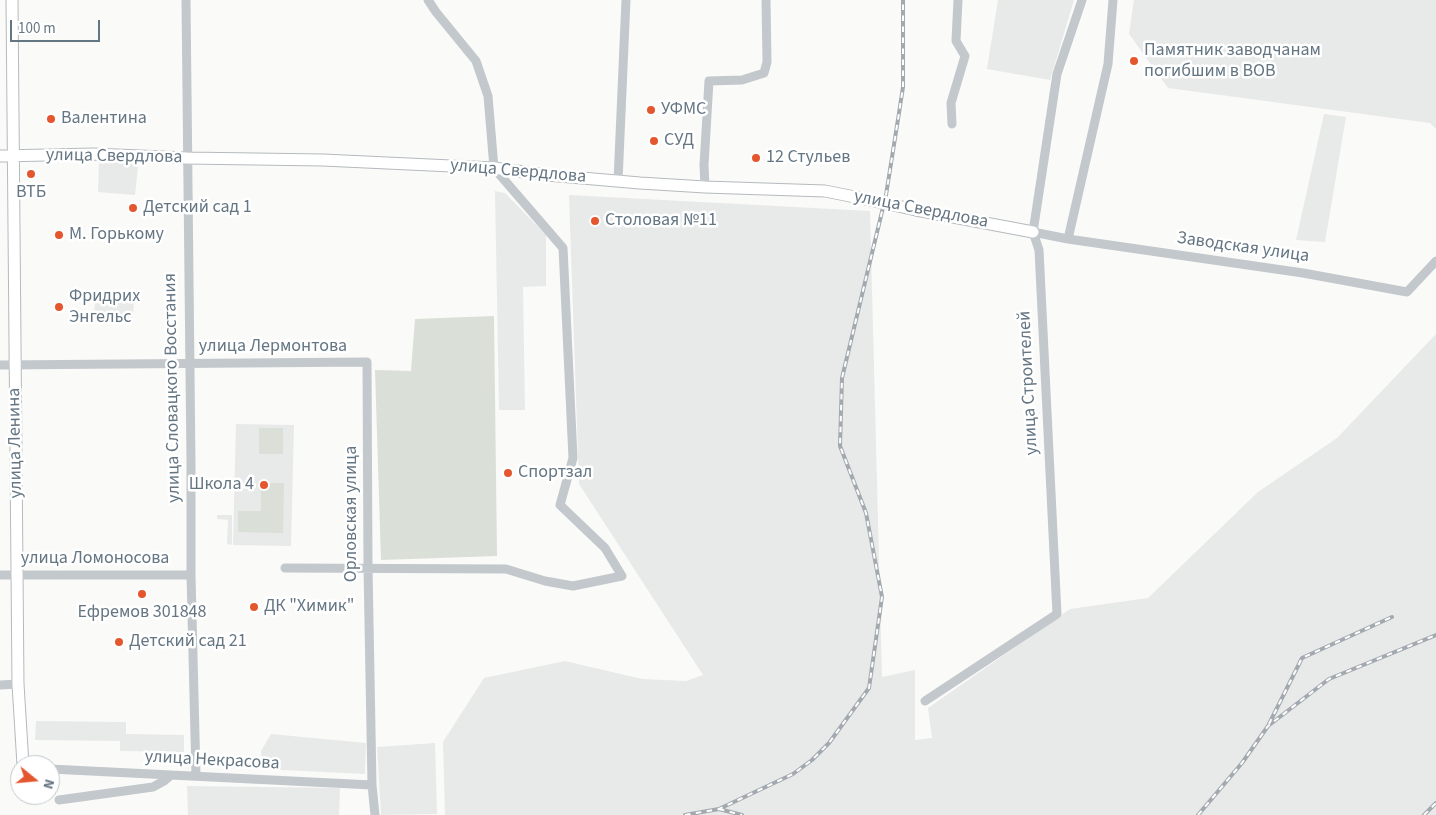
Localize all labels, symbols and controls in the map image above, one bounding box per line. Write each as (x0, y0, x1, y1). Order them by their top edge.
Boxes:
scale bar (12, 10, 102, 42)
text: 100 m (18, 18, 56, 39)
place label: Памятник заводчанам погибшим в ВОВ (1144, 40, 1321, 82)
marker: Памятник заводчанам погибшим в ВОВ (1128, 55, 1140, 67)
place label: УФМС (661, 99, 706, 121)
marker: УФМС (645, 104, 657, 116)
place label: Валентина (61, 108, 147, 130)
marker: Валентина (45, 113, 57, 125)
place label: СУД (664, 130, 694, 152)
marker: СУД (648, 135, 660, 147)
street label: улица Свердлова (46, 145, 182, 169)
place label: 12 Стульев (766, 147, 850, 169)
marker: 12 Стульев (750, 152, 762, 164)
street label: улица Свердлова (449, 155, 587, 189)
marker: ВТБ (25, 168, 37, 180)
place label: ВТБ (16, 182, 46, 204)
street label: улица Свердлова (852, 186, 990, 234)
place label: Детский сад 1 (143, 197, 252, 219)
marker: Детский сад 1 (127, 202, 139, 214)
place label: Столовая №11 (605, 210, 717, 232)
marker: Столовая №11 (589, 215, 601, 227)
place label: М. Горькому (69, 224, 164, 246)
street label: Заводская улица (1175, 228, 1311, 268)
marker: М. Горькому (53, 229, 65, 241)
street label: улица Словацкого Восстания (160, 273, 186, 503)
place label: Фридрих Энгельс (69, 286, 140, 328)
marker: Фридрих Энгельс (53, 301, 65, 313)
street label: улица Строителей (1014, 310, 1044, 456)
street label: улица Лермонтова (199, 336, 347, 358)
street label: улица Ленина (4, 388, 28, 498)
street label: Орловская улица (341, 446, 363, 582)
place label: Спортзал (518, 462, 592, 484)
marker: Спортзал (502, 467, 514, 479)
place label: Школа 4 (189, 474, 254, 496)
marker: Школа 4 (258, 479, 270, 491)
street label: улица Ломоносова (21, 548, 169, 570)
marker: Ефремов 301848 (136, 588, 148, 600)
place label: ДК "Химик" (264, 596, 354, 618)
marker: ДК "Химик" (248, 601, 260, 613)
place label: Ефремов 301848 (77, 602, 207, 624)
place label: Детский сад 21 (129, 631, 247, 653)
marker: Детский сад 21 (113, 636, 125, 648)
street label: улица Некрасова (144, 747, 280, 775)
north arrow (10, 755, 60, 805)
text: N (37, 777, 59, 791)

